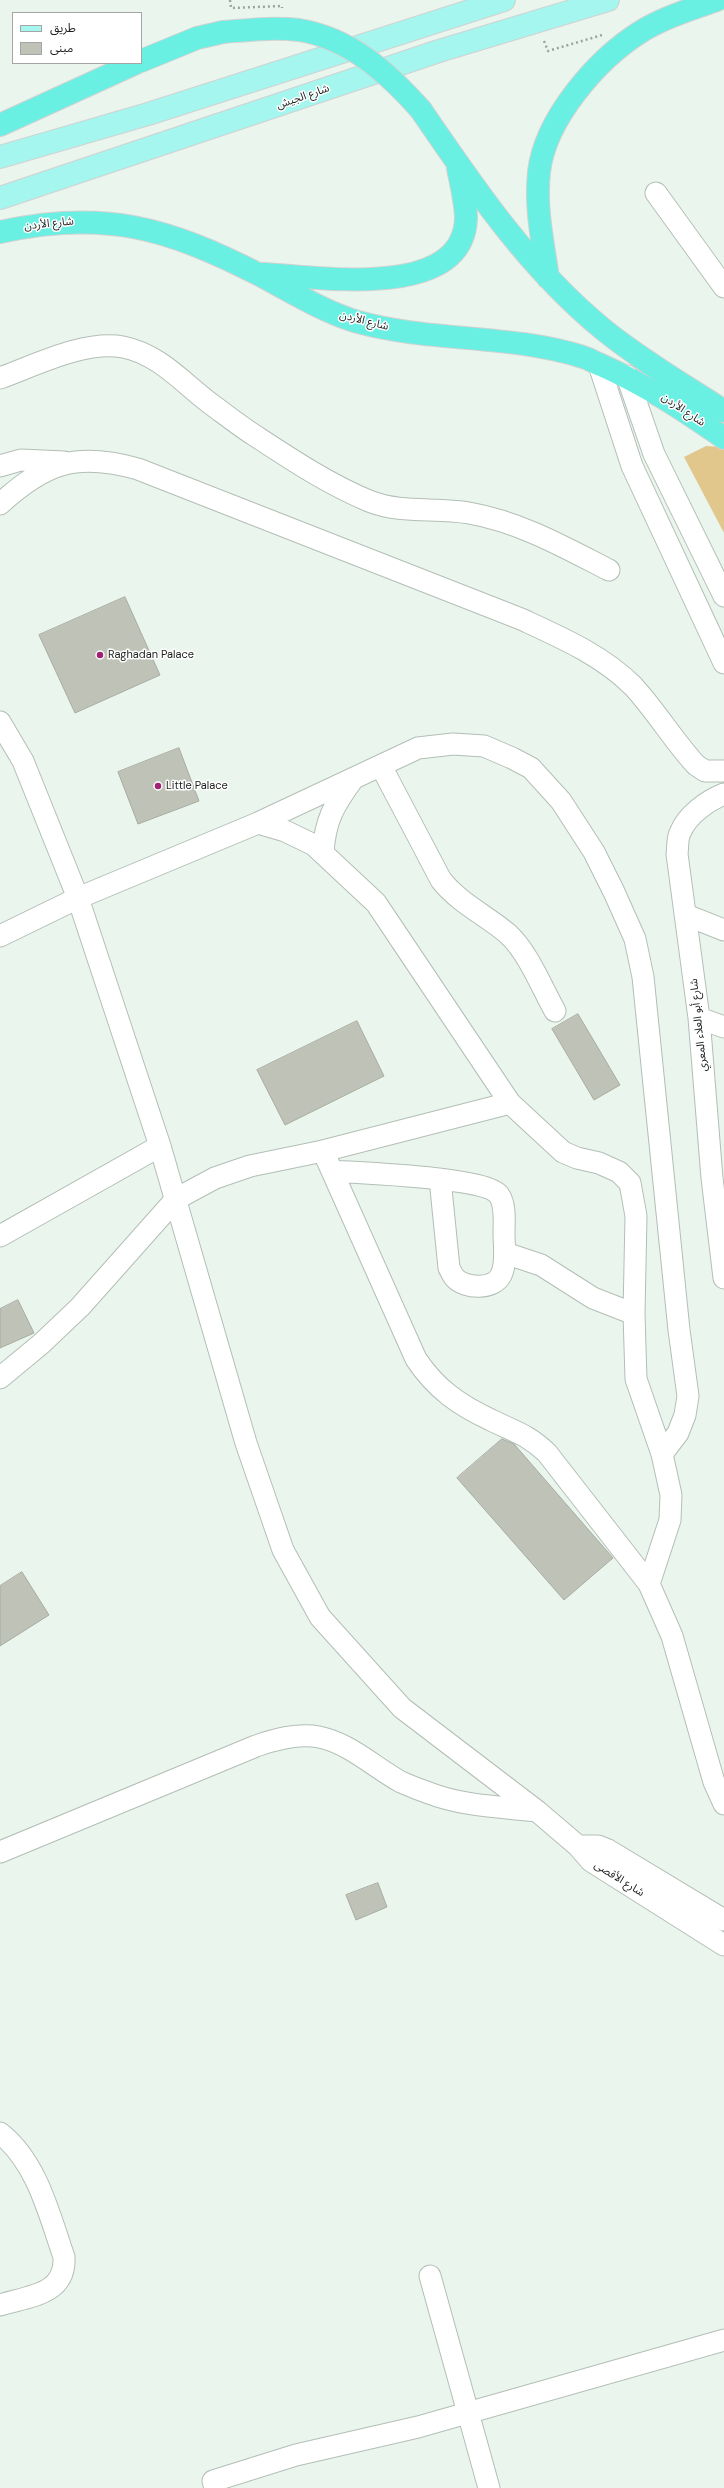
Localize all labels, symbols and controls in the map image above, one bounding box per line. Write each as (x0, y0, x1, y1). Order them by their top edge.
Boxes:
legend (12, 12, 142, 64)
text: طريق (50, 20, 76, 36)
text: مبنى (50, 40, 73, 56)
street label: شارع الجيش (275, 82, 331, 112)
street label: شارع الأردن (24, 215, 74, 233)
street label: شارع الأردن (338, 309, 390, 333)
street label: شارع الأردن (659, 391, 707, 429)
place label: Raghadan Palace (108, 648, 194, 662)
marker: Raghadan Palace (95, 650, 105, 660)
place label: Little Palace (166, 779, 228, 793)
marker: Little Palace (153, 781, 163, 791)
street label: شارع أبو العلاء المعري (688, 978, 710, 1072)
street label: شارع الأقصى (591, 1858, 647, 1900)

